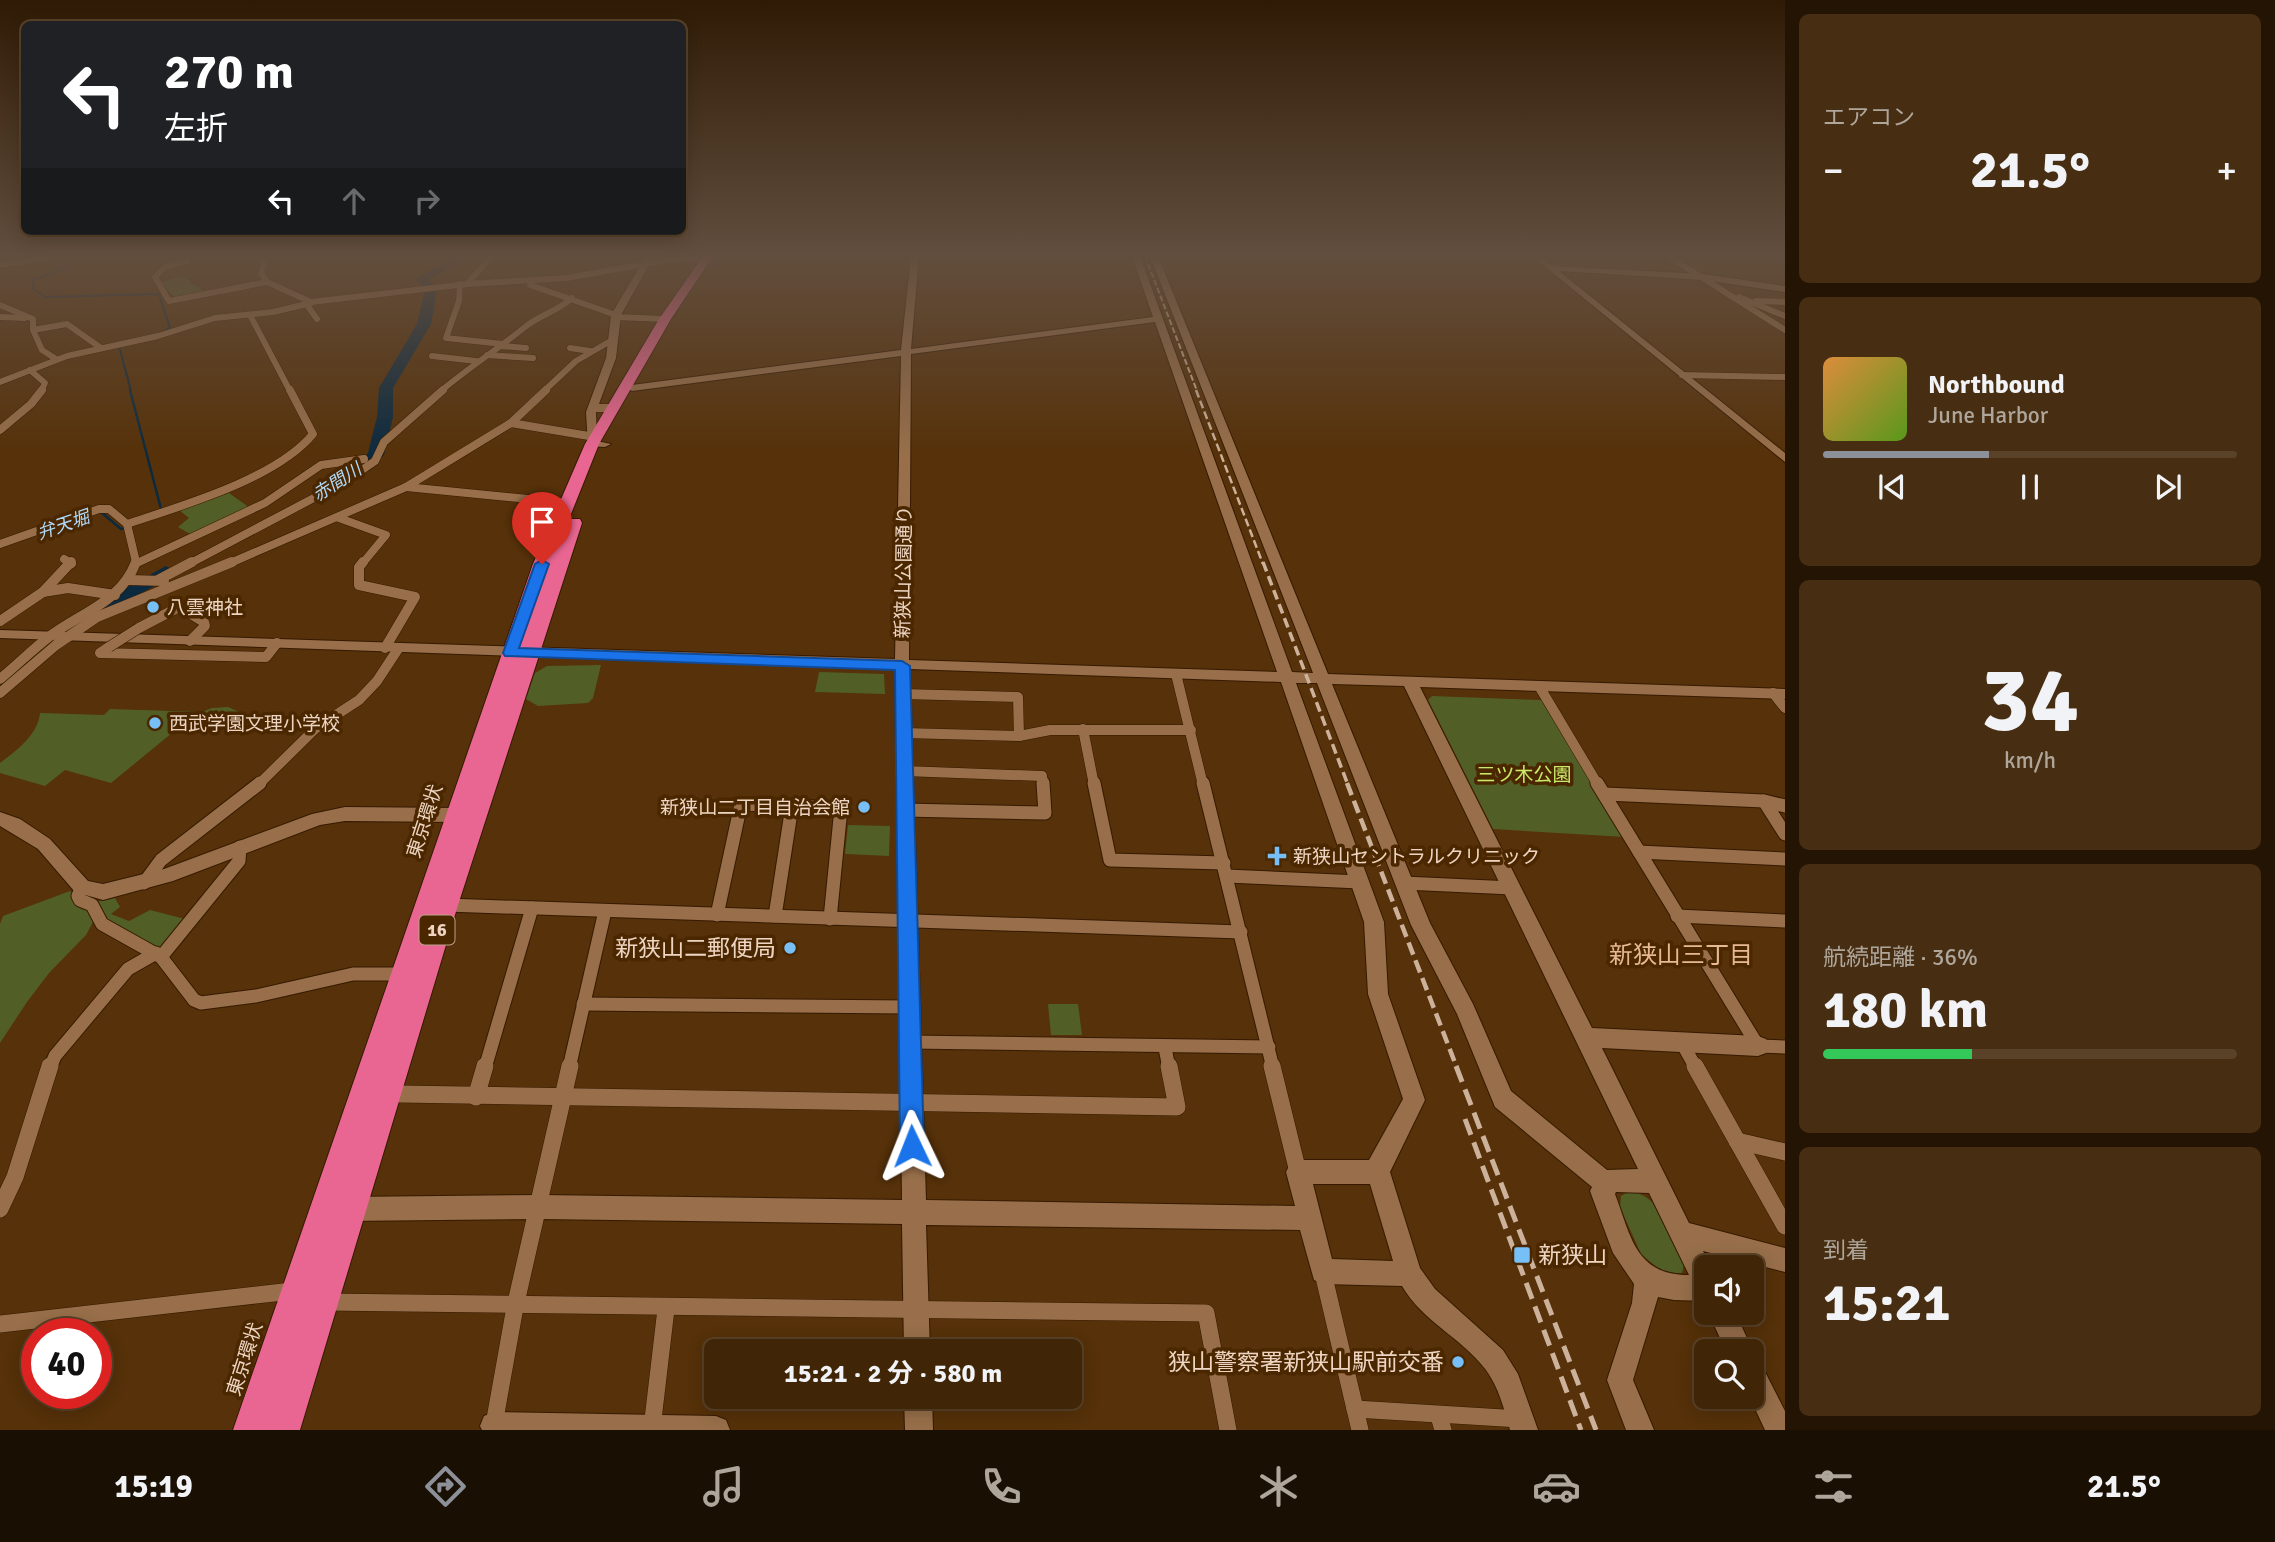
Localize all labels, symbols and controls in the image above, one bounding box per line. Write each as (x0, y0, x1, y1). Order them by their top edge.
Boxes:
text: 270 m (164, 42, 294, 102)
icon: left (49, 49, 140, 140)
text: エアコン (1823, 103, 1915, 132)
text: 左折 (164, 109, 228, 148)
text: 21.5° (1970, 138, 2090, 202)
text: − (1823, 147, 1844, 194)
text: + (2216, 147, 2237, 194)
icon: left (262, 182, 300, 220)
icon: ahead (335, 182, 373, 220)
icon: right (408, 182, 446, 220)
text: Northbound (1928, 369, 2065, 401)
text: June Harbor (1928, 401, 2048, 430)
water label: 赤間川 (308, 457, 367, 506)
icon: previous (1873, 468, 1911, 506)
icon: pause (2011, 468, 2049, 506)
icon: next (2149, 468, 2187, 506)
pin (512, 492, 572, 564)
icon: arrive (523, 503, 561, 541)
water label: 弁天堀 (34, 505, 95, 544)
street label: 新狭山公園通り (891, 505, 917, 639)
place label: 八雲神社 (167, 596, 243, 620)
marker: 八雲神社 (145, 599, 161, 615)
text: 34 (1981, 644, 2079, 757)
place label: 西武学園文理小学校 (169, 712, 340, 736)
marker: 西武学園文理小学校 (147, 715, 163, 731)
text: km/h (2004, 746, 2056, 775)
park label: 三ツ木公園 (1476, 763, 1572, 787)
street label: 東京環状 (402, 781, 448, 861)
place label: 新狭山二丁目自治会館 (660, 796, 850, 820)
marker: 新狭山二丁目自治会館 (856, 799, 872, 815)
place label: 新狭山セントラルクリニック (1293, 845, 1540, 869)
marker: 新狭山セントラルクリニック (1267, 846, 1287, 866)
road number: 16 (420, 916, 454, 945)
place label: 新狭山二郵便局 (615, 934, 776, 963)
marker: 新狭山二郵便局 (782, 940, 798, 956)
district label: 新狭山三丁目 (1609, 940, 1753, 970)
text: 航続距離 · 36% (1823, 943, 1978, 972)
text: 180 km (1823, 978, 1988, 1042)
position arrow (875, 1109, 949, 1183)
text: 到着 (1823, 1236, 1869, 1265)
place label: 新狭山 (1538, 1241, 1607, 1270)
marker: 新狭山 (1512, 1245, 1532, 1265)
map controls (1694, 1255, 1764, 1409)
button: sound (1694, 1255, 1764, 1325)
text: 15:21 (1823, 1271, 1951, 1335)
speed limit sign: 40 (21, 1318, 112, 1409)
street label: 東京環状 (222, 1319, 268, 1399)
button: search (1694, 1339, 1764, 1409)
place label: 狭山警察署新狭山駅前交番 (1168, 1348, 1444, 1377)
marker: 狭山警察署新狭山駅前交番 (1450, 1354, 1466, 1370)
text: 15:21 · 2 分 · 580 m (784, 1358, 1002, 1390)
icon: directions (421, 1462, 470, 1511)
icon: music (699, 1462, 748, 1511)
icon: phone (977, 1462, 1026, 1511)
icon: climate (1254, 1462, 1303, 1511)
icon: car (1532, 1462, 1581, 1511)
icon: filters (1809, 1462, 1858, 1511)
text: 15:19 (114, 1467, 193, 1506)
text: 21.5° (2087, 1467, 2161, 1506)

